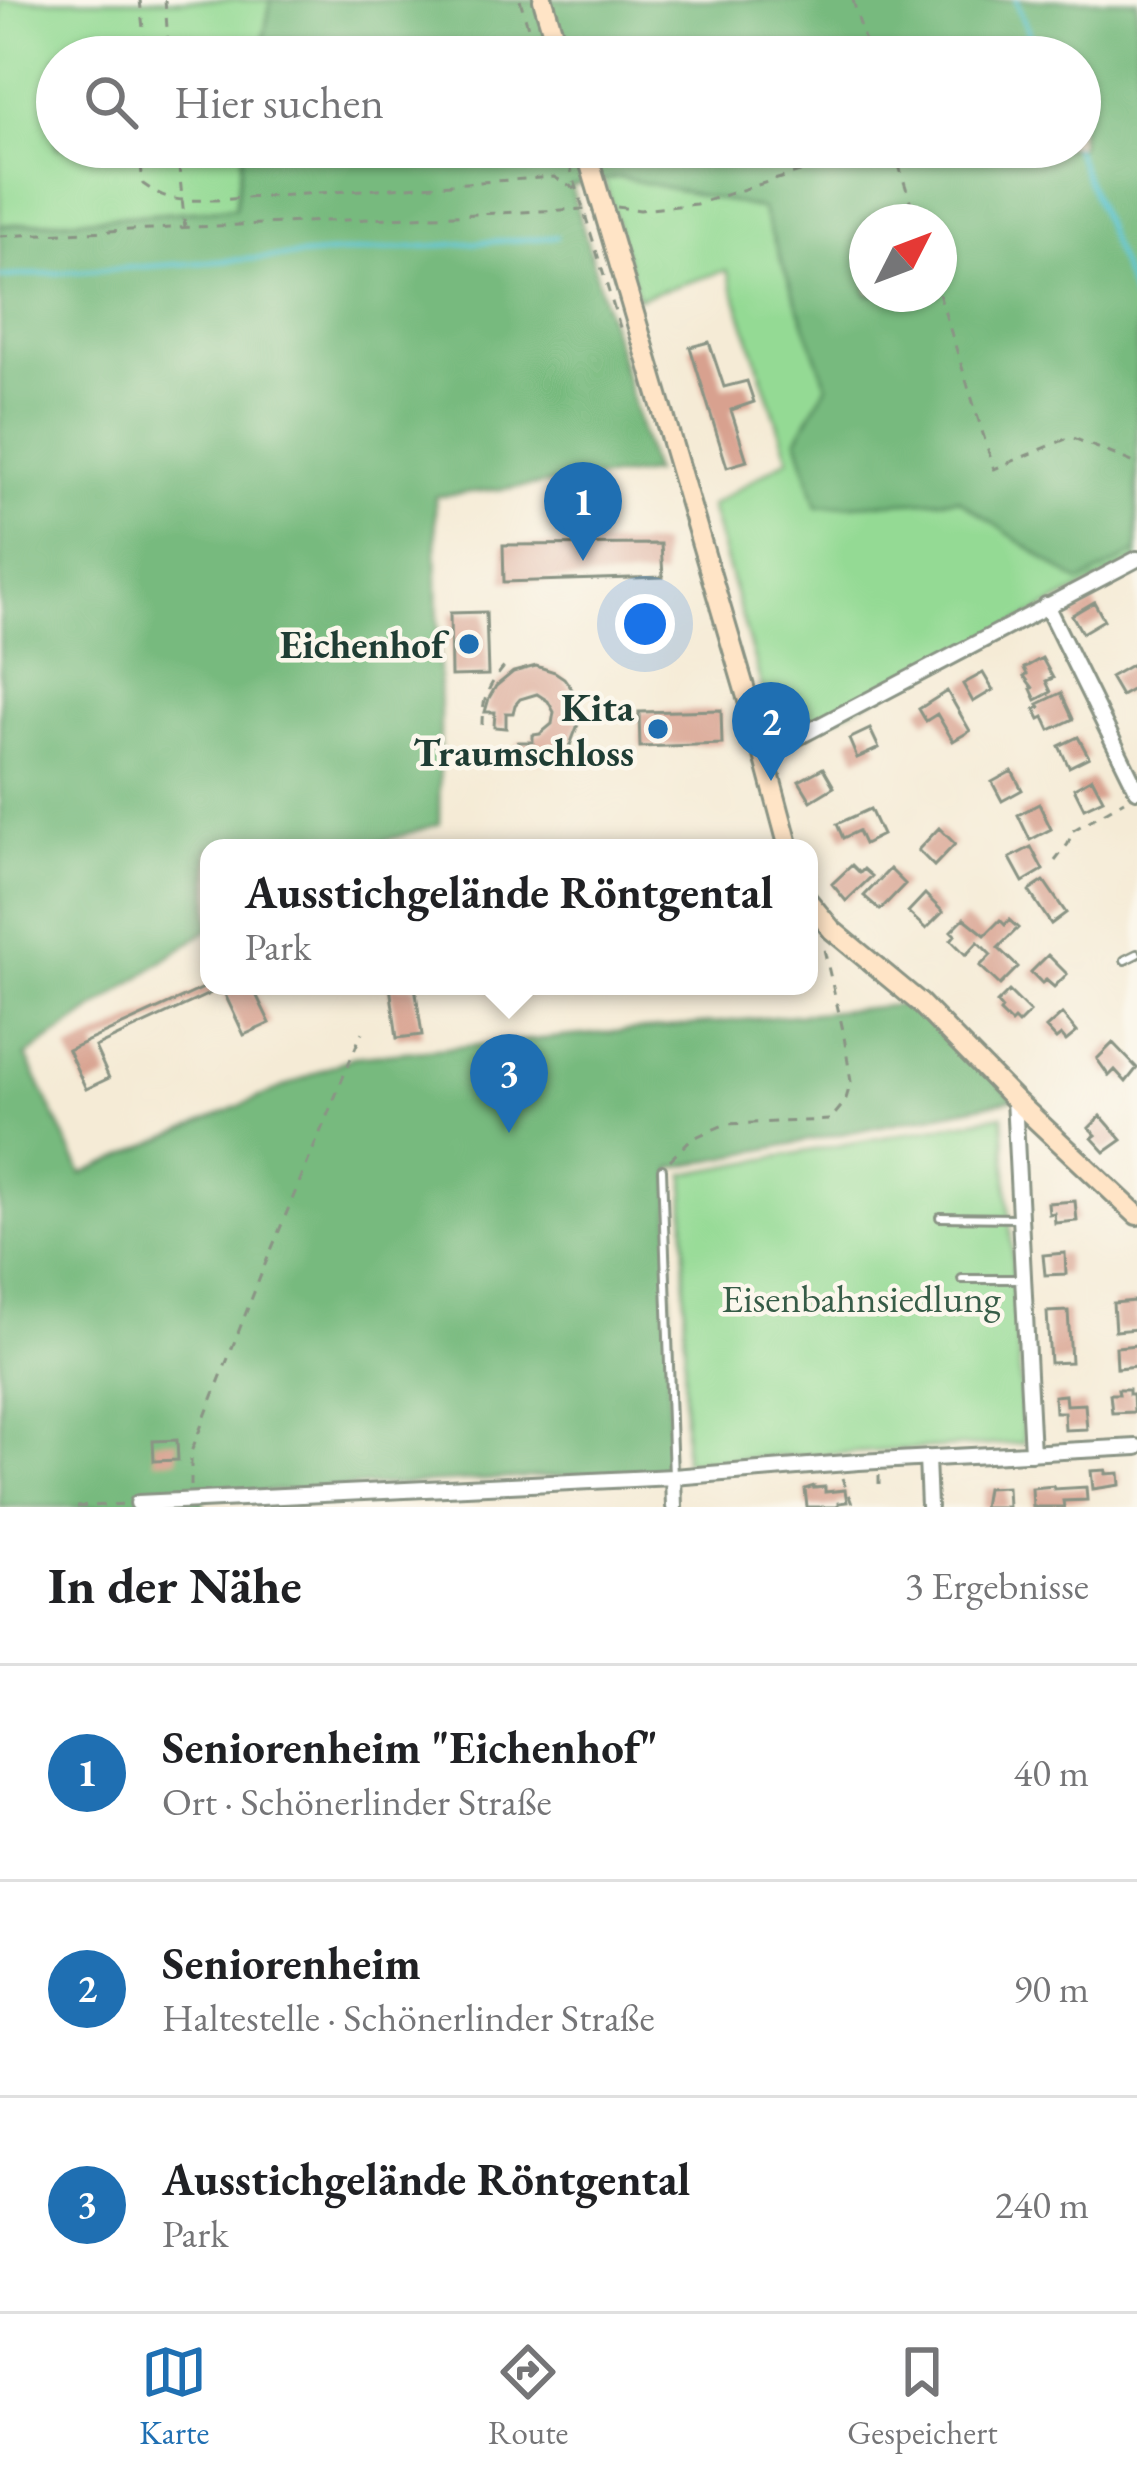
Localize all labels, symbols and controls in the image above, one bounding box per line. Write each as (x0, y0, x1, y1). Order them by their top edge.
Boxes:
search box (36, 36, 1101, 168)
icon: search (78, 69, 144, 135)
text: Hier suchen (174, 73, 384, 131)
north arrow (849, 204, 957, 312)
pin: 1 (544, 462, 622, 561)
your location (615, 594, 675, 654)
place label: Eichenhof (280, 619, 450, 670)
marker: Eichenhof (456, 631, 482, 657)
place label: Kita Traumschloss (413, 682, 635, 778)
pin: 2 (732, 682, 810, 781)
marker: Kita Traumschloss (645, 716, 671, 742)
popup (200, 839, 818, 995)
text: Ausstichgelände Röntgental (245, 863, 773, 921)
text: Park (245, 921, 311, 972)
pin: 3 (470, 1034, 548, 1133)
park label: Eisenbahnsiedlung (721, 1273, 1002, 1324)
text: In der Nähe (48, 1552, 302, 1618)
text: 3 Ergebnisse (905, 1560, 1089, 1611)
text: Seniorenheim "Eichenhof" (162, 1718, 658, 1776)
text: 1 (77, 1747, 97, 1798)
text: 40 m (1013, 1747, 1089, 1798)
text: Ort · Schönerlinder Straße (162, 1776, 552, 1827)
text: Seniorenheim (162, 1934, 421, 1992)
text: 2 (77, 1963, 97, 2014)
text: 90 m (1013, 1963, 1089, 2014)
text: Haltestelle · Schönerlinder Straße (162, 1992, 655, 2043)
text: Ausstichgelände Röntgental (162, 2150, 690, 2208)
text: 3 (77, 2179, 97, 2230)
text: 240 m (995, 2179, 1089, 2230)
text: Park (162, 2208, 228, 2259)
tab: Karte (139, 2339, 209, 2454)
tab: Route (488, 2339, 569, 2454)
tab: Gespeichert (847, 2339, 998, 2454)

